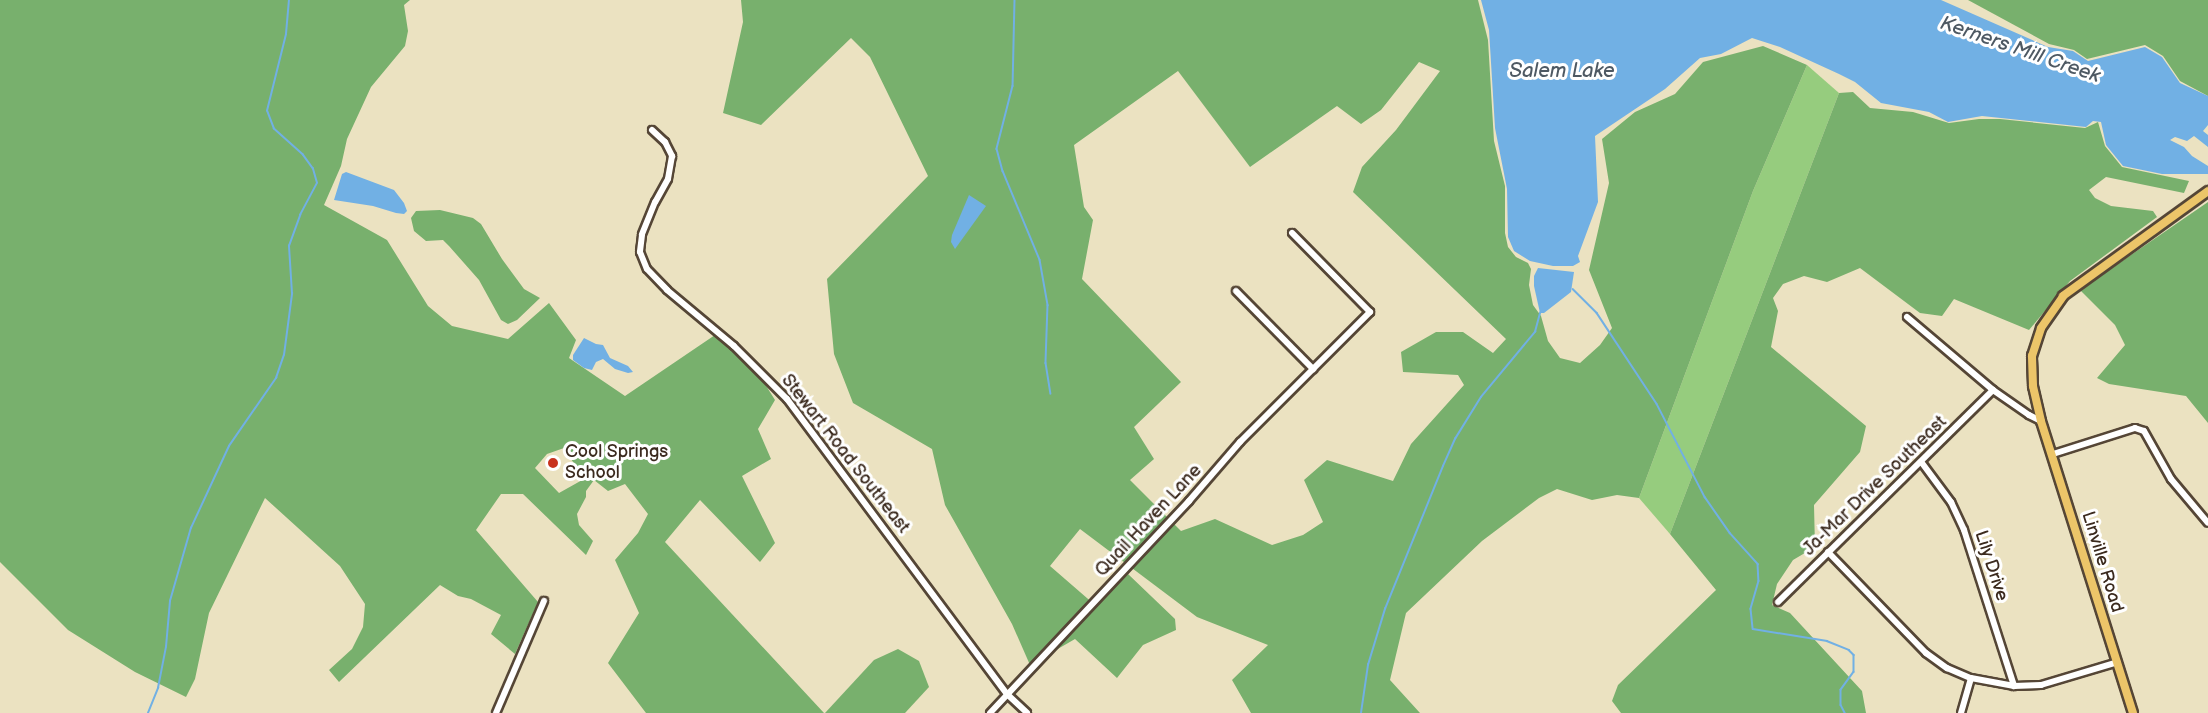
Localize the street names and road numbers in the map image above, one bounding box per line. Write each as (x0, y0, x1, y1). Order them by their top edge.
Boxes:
street label: Stewart Road Southeast (776, 370, 914, 538)
street label: Ja-Mar Drive Southeast (1799, 412, 1951, 560)
street label: Quail Haven Lane (1091, 460, 1207, 582)
street label: Linville Road (2076, 509, 2128, 615)
street label: Lily Drive (1969, 528, 2013, 604)

